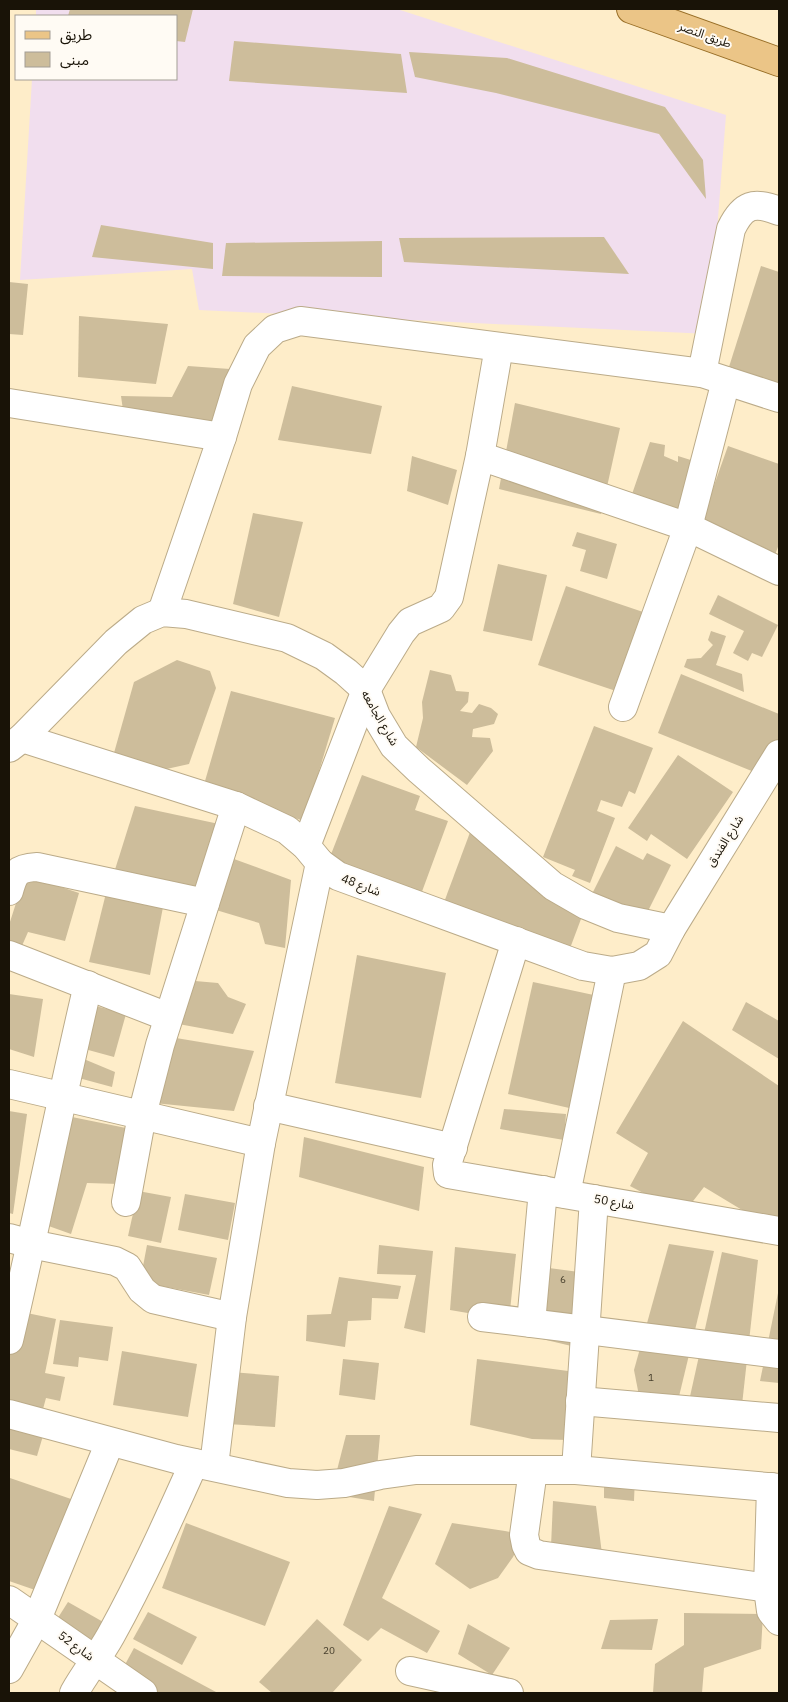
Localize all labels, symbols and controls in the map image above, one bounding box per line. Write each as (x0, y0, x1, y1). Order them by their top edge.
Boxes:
legend (15, 15, 178, 80)
street label: طريق النصر (676, 18, 734, 52)
text: طريق (60, 25, 92, 45)
text: مبنى (60, 50, 89, 69)
street label: شارع الجامعه (357, 687, 402, 749)
street label: شارع الفندق (703, 812, 748, 870)
street label: شارع 48 (339, 870, 383, 901)
street label: شارع 50 (592, 1191, 635, 1214)
house number: 6 (560, 1273, 566, 1286)
house number: 1 (648, 1371, 654, 1384)
street label: شارع 52 (54, 1628, 97, 1665)
house number: 20 (323, 1644, 335, 1657)

